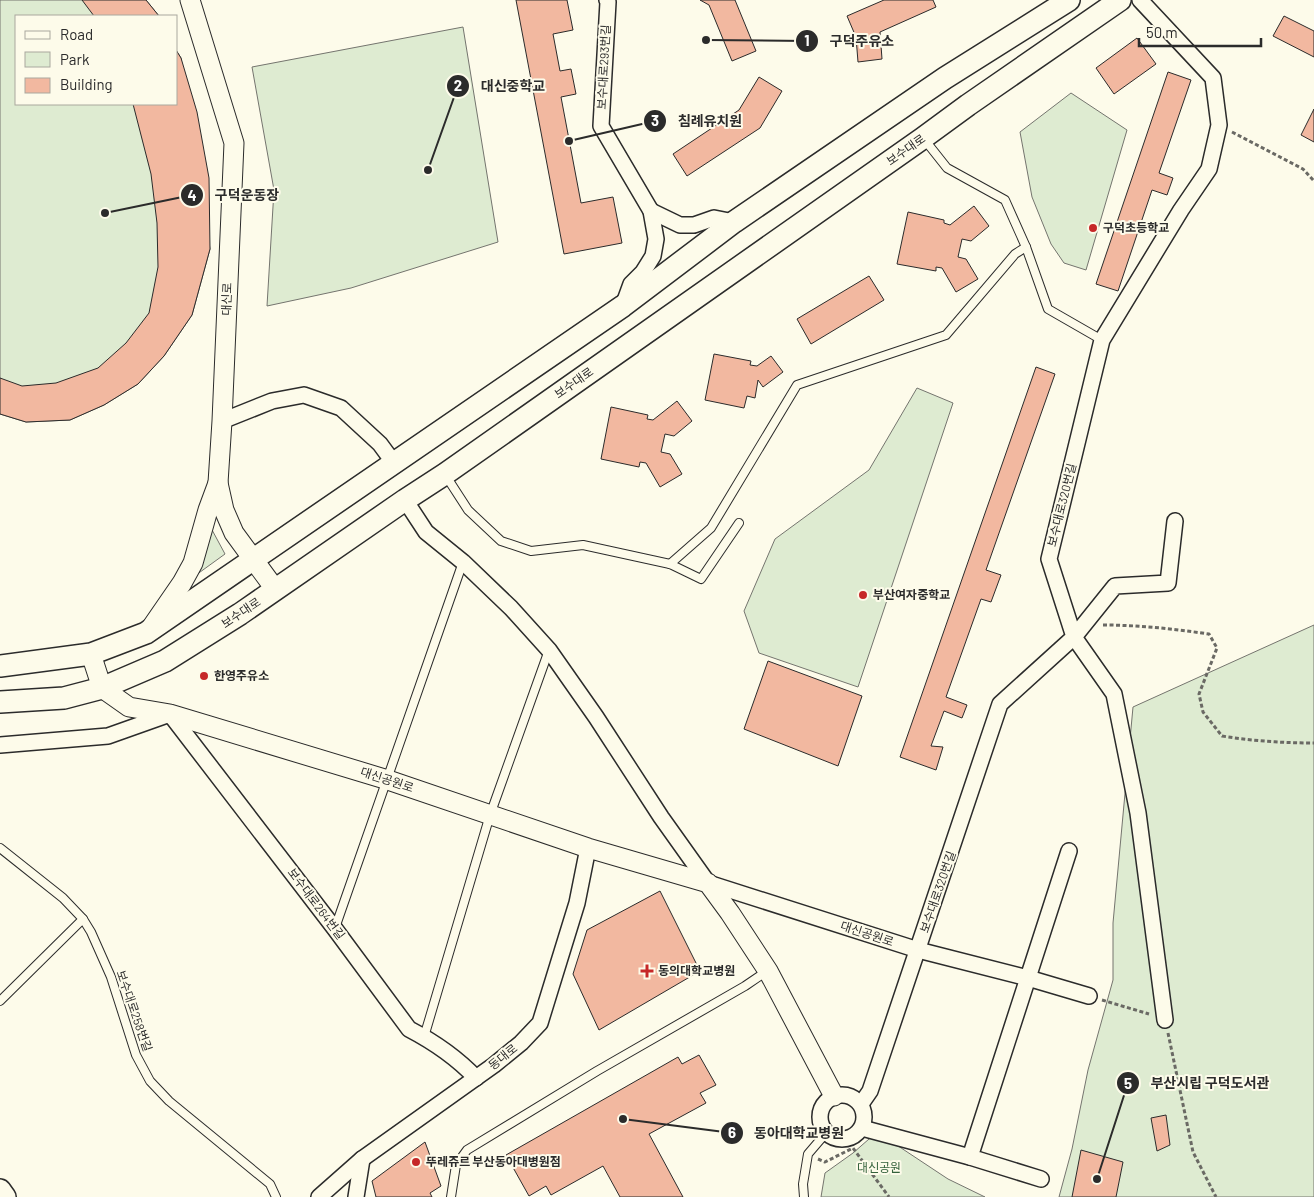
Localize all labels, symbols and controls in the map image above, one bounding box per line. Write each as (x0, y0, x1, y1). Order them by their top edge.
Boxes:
legend (15, 15, 178, 105)
scale bar (1139, 15, 1262, 47)
text: 50 m (1146, 23, 1178, 41)
street label: 보수대로293번길 (594, 24, 612, 110)
text: Road (60, 25, 93, 43)
callout: 구덕주유소 (794, 26, 904, 55)
text: 1 (804, 31, 810, 49)
text: 구덕주유소 (830, 32, 894, 49)
text: Park (60, 50, 90, 68)
callout: 대신중학교 (445, 71, 555, 100)
text: Building (60, 75, 113, 93)
text: 2 (454, 76, 462, 94)
text: 대신중학교 (481, 77, 545, 94)
callout: 침례유치원 (643, 106, 752, 135)
text: 3 (651, 111, 659, 129)
text: 침례유치원 (678, 112, 742, 129)
street label: 보수대로 (883, 131, 928, 168)
callout: 구덕운동장 (180, 181, 289, 210)
text: 4 (187, 186, 197, 204)
text: 구덕운동장 (215, 186, 279, 203)
place label: 구덕초등학교 (1103, 220, 1169, 234)
marker: 구덕초등학교 (1087, 222, 1099, 234)
street label: 대신로 (218, 282, 234, 316)
street label: 보수대로 (551, 364, 596, 401)
street label: 보수대로320번길 (1044, 462, 1078, 548)
place label: 부산여자중학교 (873, 587, 950, 601)
marker: 부산여자중학교 (857, 589, 869, 601)
street label: 보수대로 (218, 594, 263, 630)
place label: 한영주유소 (214, 668, 269, 682)
marker: 한영주유소 (198, 670, 210, 682)
street label: 대신공원로 (359, 764, 416, 794)
street label: 보수대로320번길 (916, 849, 958, 934)
street label: 보수대로264번길 (285, 865, 348, 942)
street label: 대신공원로 (839, 918, 896, 948)
place label: 동의대학교병원 (658, 963, 735, 977)
marker: 동의대학교병원 (640, 964, 654, 978)
street label: 보수대로258번길 (114, 968, 155, 1053)
street label: 동대로 (485, 1040, 520, 1072)
callout: 부산시립 구덕도서관 (1116, 1069, 1280, 1098)
text: 5 (1124, 1074, 1132, 1092)
text: 부산시립 구덕도서관 (1151, 1074, 1269, 1091)
callout: 동아대학교병원 (719, 1119, 854, 1148)
text: 6 (728, 1123, 736, 1141)
text: 동아대학교병원 (754, 1124, 844, 1141)
place label: 뚜레쥬르 부산동아대병원점 (426, 1154, 561, 1168)
marker: 뚜레쥬르 부산동아대병원점 (410, 1156, 422, 1168)
park label: 대신공원 (857, 1160, 901, 1174)

